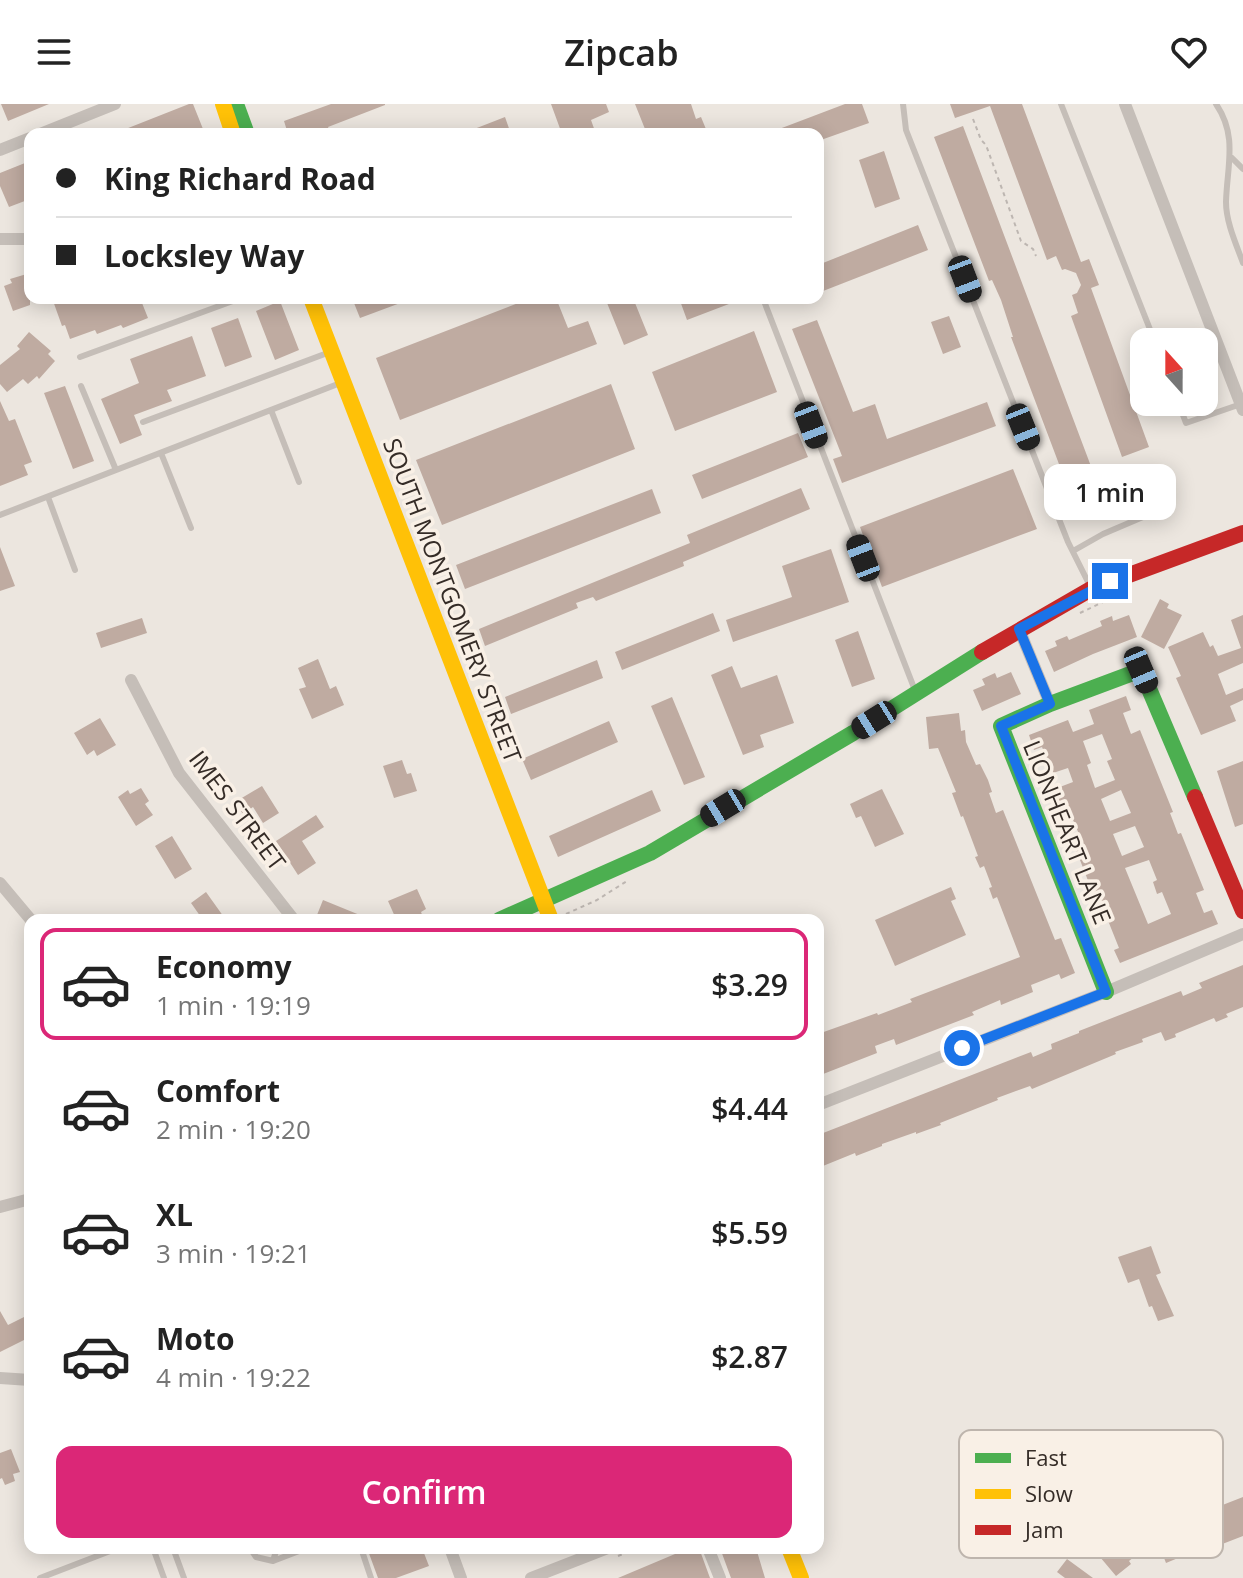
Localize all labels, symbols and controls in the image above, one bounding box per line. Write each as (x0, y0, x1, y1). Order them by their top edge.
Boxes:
text: Zipcab (564, 28, 679, 77)
icon: menu (32, 30, 76, 74)
icon: heart (1167, 30, 1211, 74)
text: King Richard Road (104, 158, 376, 199)
text: Locksley Way (104, 235, 304, 276)
car (945, 252, 985, 306)
north arrow (1130, 328, 1218, 416)
map controls (1130, 328, 1218, 416)
car (791, 398, 831, 452)
car (1003, 400, 1043, 454)
street label: SOUTH MONTGOMERY STREET (376, 433, 530, 767)
callout: 1 min (1044, 465, 1176, 521)
text: 1 min (1075, 474, 1145, 510)
car (843, 531, 883, 585)
route end (1092, 563, 1128, 599)
car (1121, 643, 1161, 697)
car (847, 697, 901, 743)
street label: LIONHEART LANE (1016, 735, 1120, 929)
street label: IMES STREET (182, 743, 294, 877)
car (696, 785, 750, 831)
text: Economy (156, 946, 292, 987)
icon: car (60, 948, 132, 1020)
text: $3.29 (711, 964, 788, 1005)
text: 1 min · 19:19 (156, 987, 311, 1023)
route start (944, 1030, 980, 1066)
text: Comfort (156, 1070, 280, 1111)
icon: car (60, 1072, 132, 1144)
text: $4.44 (711, 1088, 788, 1129)
text: 2 min · 19:20 (156, 1111, 311, 1147)
text: XL (156, 1194, 193, 1235)
icon: car (60, 1196, 132, 1268)
text: $5.59 (711, 1212, 788, 1253)
text: 3 min · 19:21 (156, 1235, 311, 1271)
text: Moto (156, 1318, 234, 1359)
icon: car (60, 1320, 132, 1392)
text: $2.87 (711, 1336, 788, 1377)
text: 4 min · 19:22 (156, 1359, 311, 1395)
legend (959, 1430, 1223, 1558)
text: Fast (1025, 1442, 1067, 1472)
button: Confirm (56, 1446, 792, 1538)
text: Slow (1025, 1478, 1073, 1508)
text: Jam (1023, 1514, 1064, 1544)

